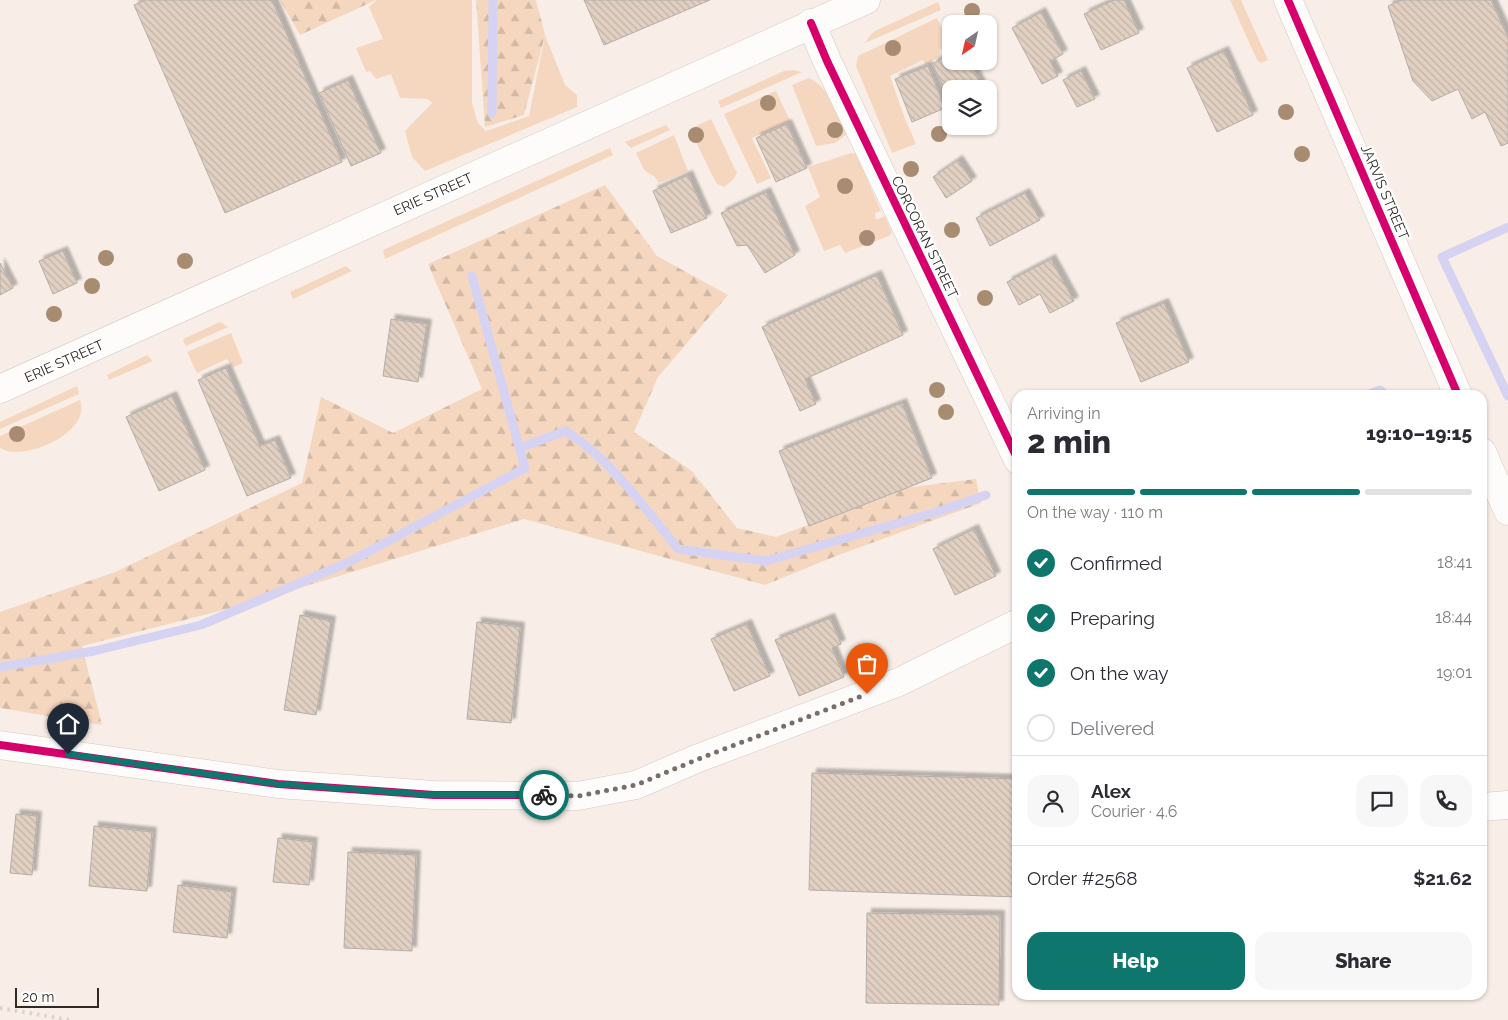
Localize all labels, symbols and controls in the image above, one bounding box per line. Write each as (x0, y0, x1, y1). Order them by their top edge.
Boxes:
north arrow (942, 15, 998, 70)
map controls (942, 15, 997, 135)
button: layers (942, 80, 997, 135)
street label: JARVIS STREET (1358, 142, 1412, 242)
street label: ERIE STREET (391, 169, 475, 219)
street label: CORCORAN STREET (888, 173, 962, 301)
street label: ERIE STREET (22, 336, 106, 386)
text: Arriving in (1027, 404, 1101, 423)
text: 19:10–19:15 (1366, 422, 1472, 444)
text: 2 min (1027, 423, 1111, 460)
text: On the way · 110 m (1027, 503, 1163, 522)
icon: check (1027, 549, 1055, 577)
text: Confirmed (1070, 552, 1162, 574)
text: 18:41 (1437, 553, 1472, 572)
icon: check (1027, 604, 1055, 632)
text: Preparing (1070, 607, 1155, 629)
text: 18:44 (1435, 608, 1472, 627)
pin (846, 643, 888, 694)
icon: bag (853, 650, 881, 678)
icon: check (1027, 659, 1055, 687)
text: On the way (1070, 662, 1169, 684)
text: 19:01 (1436, 663, 1472, 682)
pin (47, 703, 89, 754)
icon: home (54, 710, 82, 738)
text: Delivered (1070, 717, 1154, 739)
courier (519, 770, 569, 820)
button: person (1027, 775, 1079, 827)
button: chat (1356, 775, 1408, 827)
button: phone (1420, 775, 1472, 827)
text: Alex (1091, 780, 1131, 802)
icon: bike (530, 781, 558, 809)
text: Courier · 4.6 (1091, 802, 1177, 821)
text: Order #2568 (1027, 867, 1138, 889)
text: $21.62 (1413, 867, 1472, 889)
button: Help (1027, 932, 1245, 990)
button: Share (1255, 932, 1472, 990)
scale bar (15, 985, 99, 1008)
text: 20 m (22, 989, 54, 1005)

